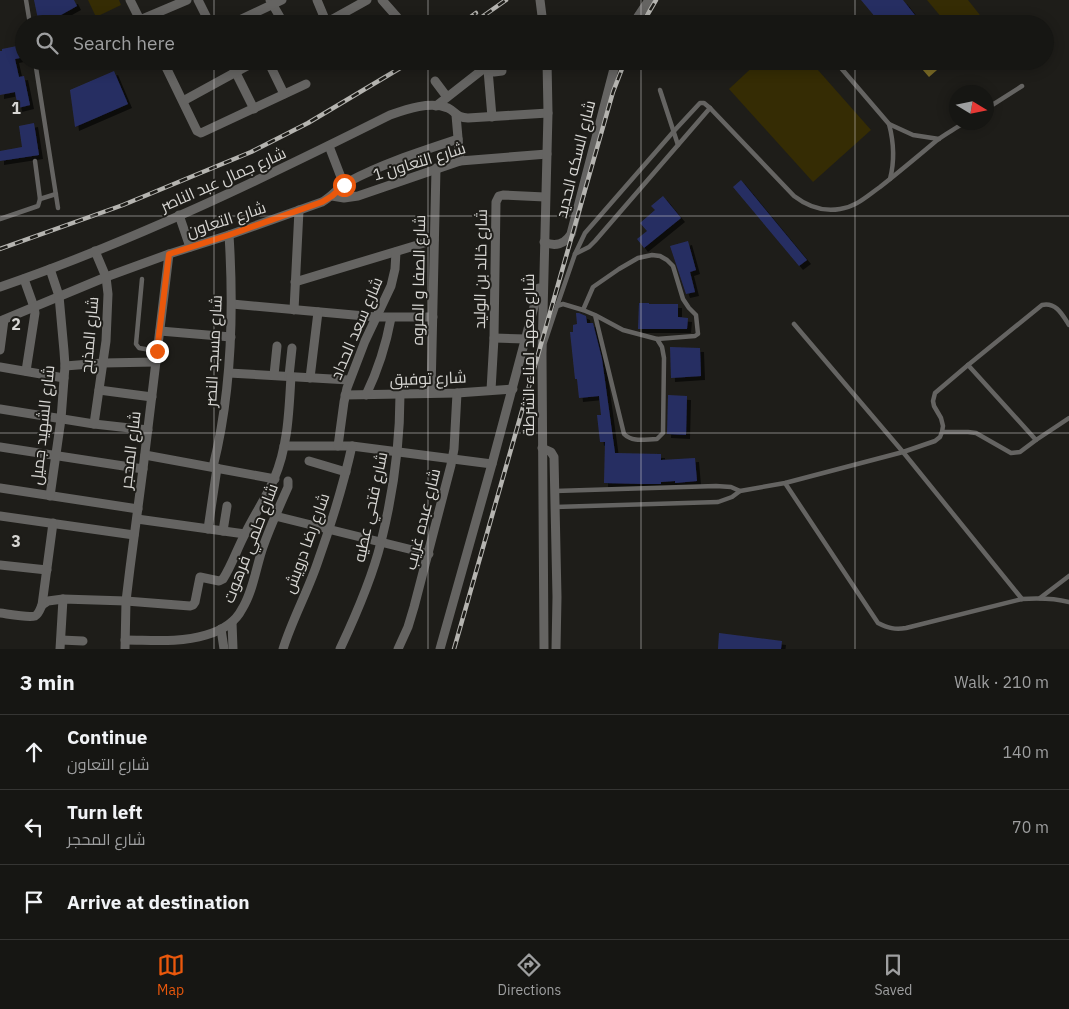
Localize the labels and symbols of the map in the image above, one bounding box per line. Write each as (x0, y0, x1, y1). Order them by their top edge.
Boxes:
north arrow (949, 85, 994, 130)
text: 1 (11, 98, 21, 118)
street label: شارع السكه الحديد (551, 98, 601, 220)
street label: شارع التعاون 1 (370, 137, 468, 186)
street label: شارع جمال عبد الناصر (156, 142, 290, 218)
route start (333, 174, 356, 197)
street label: شارع التعاون (184, 197, 269, 243)
street label: شارع خالد بن الوليد (469, 209, 493, 329)
street label: شارع الصفا و المروه (407, 214, 431, 346)
street label: شارع سعد الحداد (325, 274, 388, 383)
street label: شارع معهد امناء الشرطة (518, 274, 540, 436)
street label: شارع مسجد النصر (200, 294, 228, 409)
street label: شارع المذبح (76, 296, 104, 374)
text: 2 (11, 314, 21, 334)
route end (146, 340, 169, 363)
street label: شارع الشهيد جميل (26, 364, 60, 486)
street label: شارع توفيق (389, 367, 467, 391)
street label: شارع المحجر (115, 410, 147, 491)
street label: شارع فتحي عطيه (349, 450, 395, 565)
street label: شارع عبده غريب (400, 466, 446, 572)
street label: شارع حلمي فرهوت (218, 480, 286, 607)
street label: شارع رضا درويش (279, 490, 335, 597)
text: 3 (11, 531, 21, 551)

